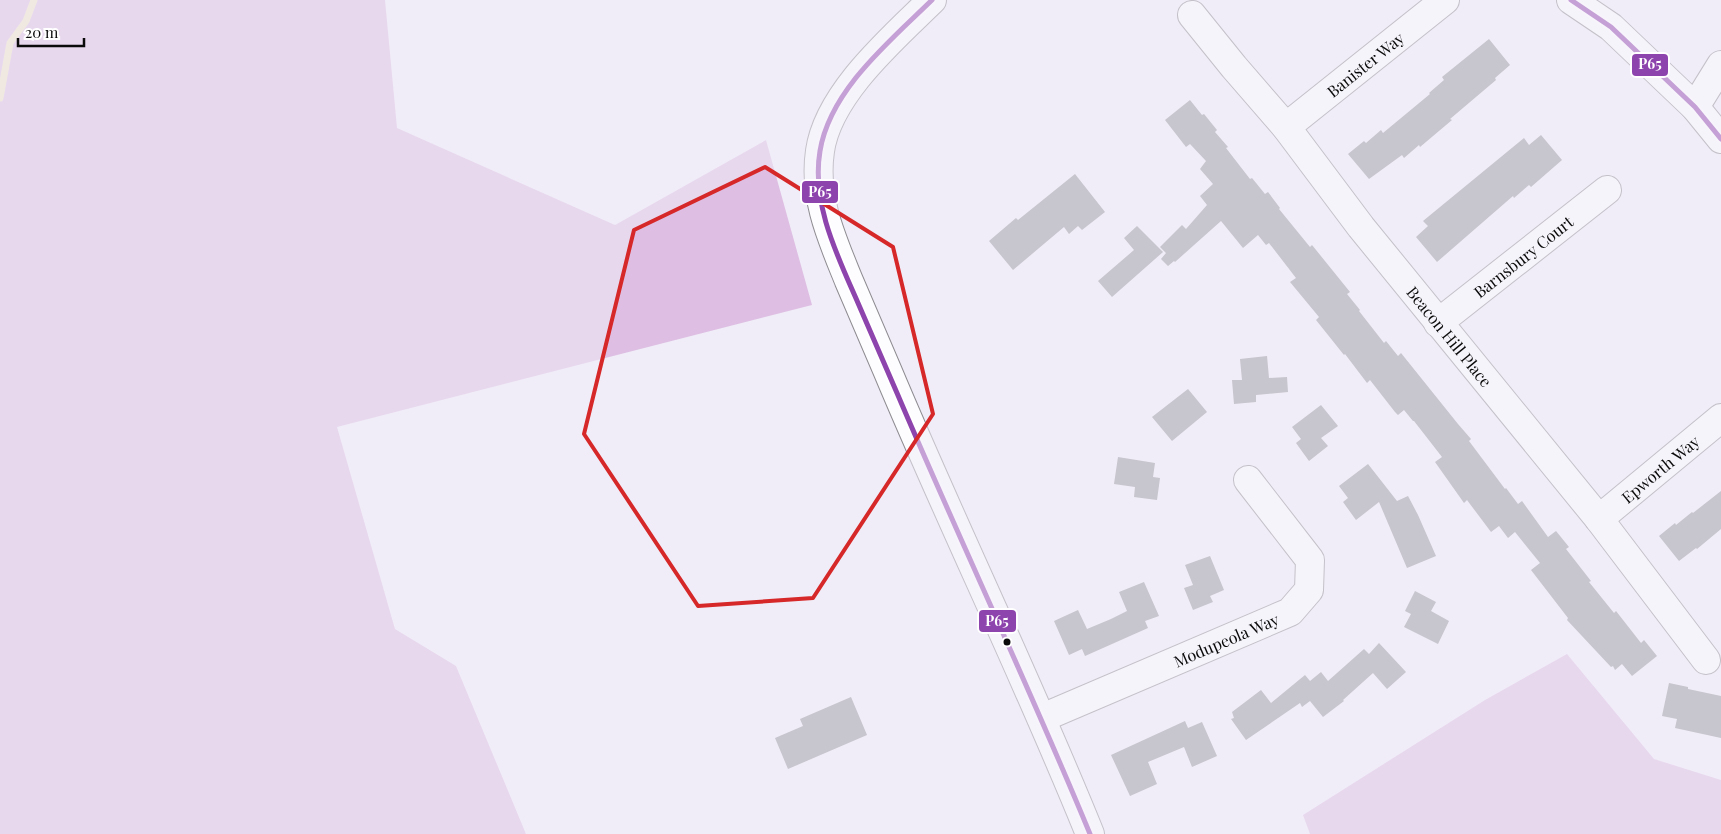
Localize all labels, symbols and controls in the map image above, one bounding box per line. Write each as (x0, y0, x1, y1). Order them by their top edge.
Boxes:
scale bar (18, 15, 84, 47)
text: 20 m (25, 22, 59, 42)
street label: Banister Way (1322, 27, 1408, 101)
line badge: P65 (1631, 53, 1669, 77)
text: P65 (1638, 54, 1662, 73)
line badge: P65 (801, 180, 839, 204)
text: P65 (808, 182, 832, 201)
street label: Barnsbury Court (1469, 210, 1577, 302)
street label: Beacon Hill Place (1403, 282, 1497, 391)
street label: Epworth Way (1616, 430, 1703, 507)
street label: Modupeola Way (1170, 608, 1282, 671)
line badge: P65 (978, 609, 1017, 633)
text: P65 (985, 611, 1009, 630)
unlabelled marker (1002, 637, 1012, 647)

